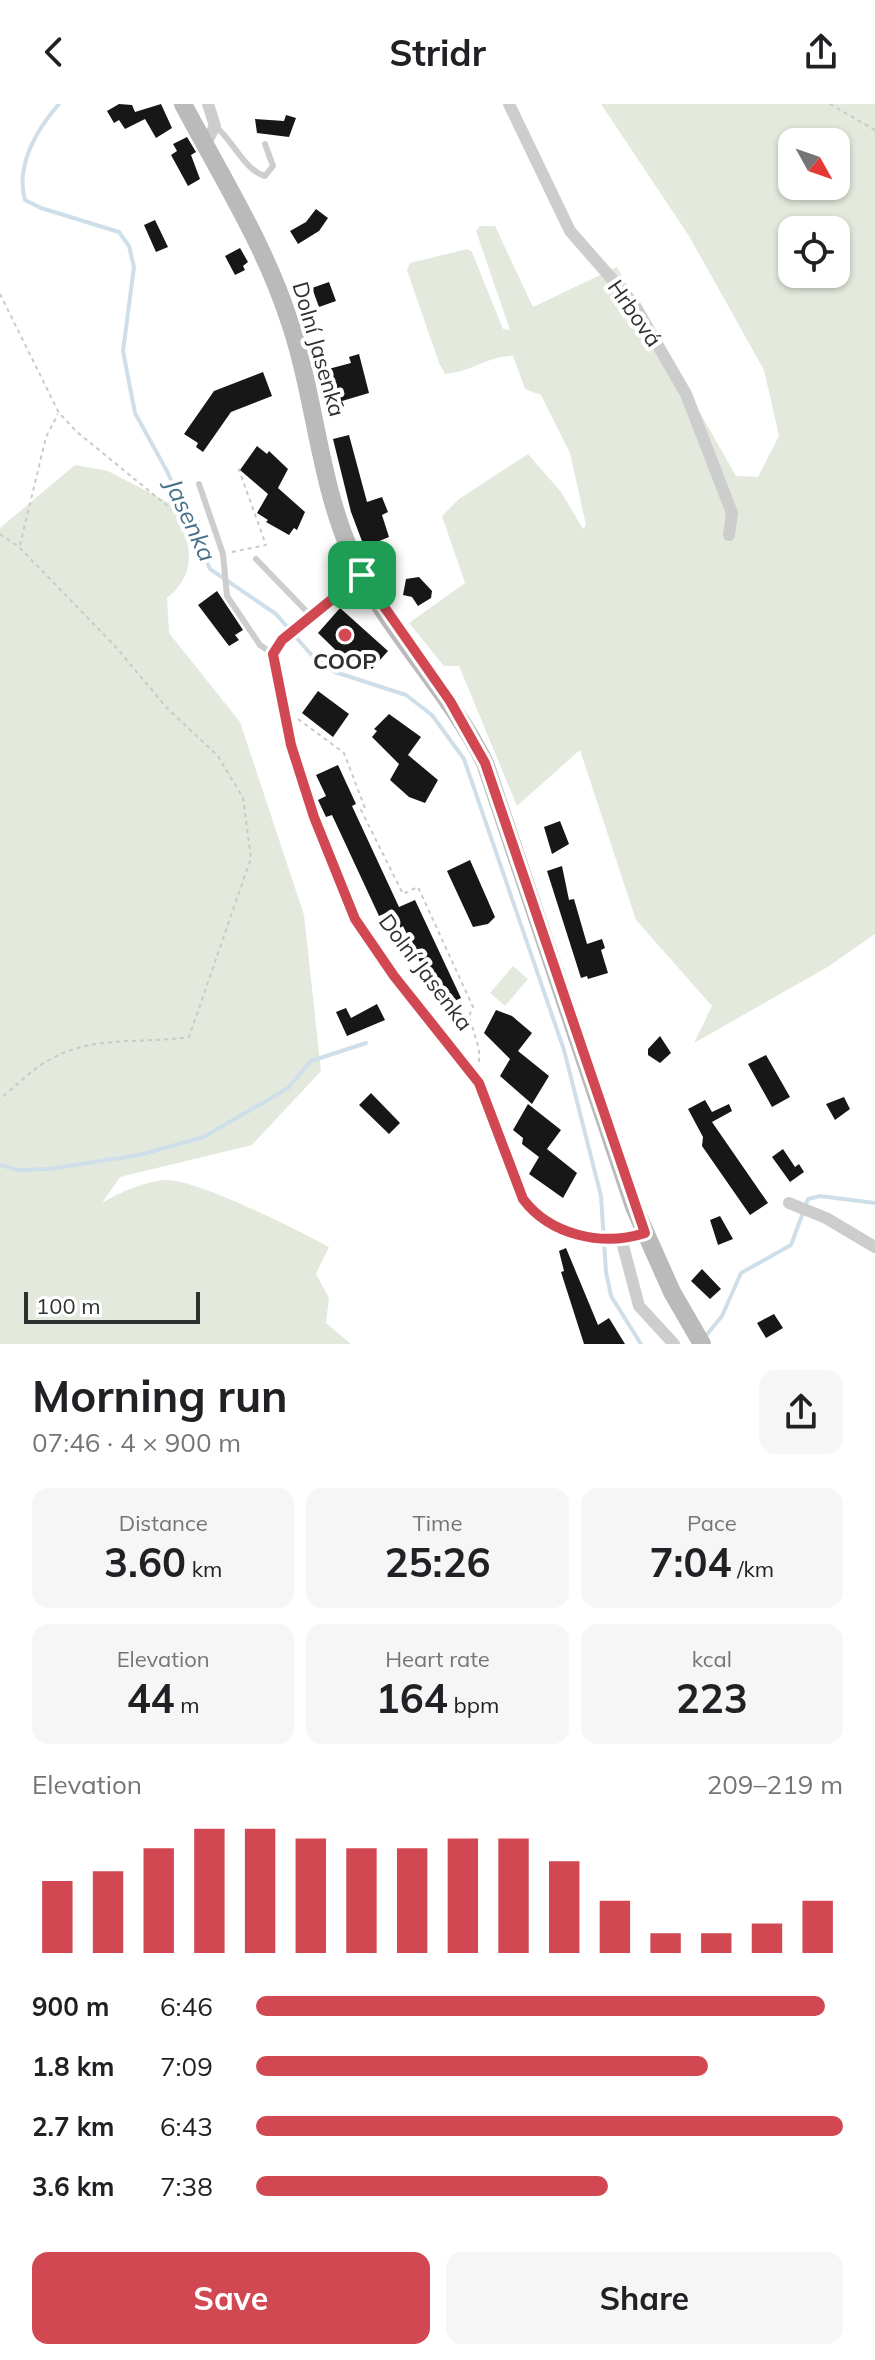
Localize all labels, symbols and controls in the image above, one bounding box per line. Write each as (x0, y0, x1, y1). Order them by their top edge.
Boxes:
icon: back (32, 30, 76, 74)
text: Stridr (389, 30, 486, 75)
icon: share (799, 30, 843, 74)
north arrow (778, 128, 850, 200)
map controls (778, 128, 850, 288)
button: locate (778, 216, 850, 288)
street label: Hrbová (602, 274, 668, 352)
street label: Dolní Jasenka (286, 278, 352, 420)
water label: Jasenka (158, 472, 223, 566)
pin (328, 541, 396, 609)
icon: arrive (340, 553, 384, 597)
marker: COOP (336, 626, 354, 644)
place label: COOP (313, 647, 377, 675)
street label: Dolní Jasenka (373, 908, 479, 1036)
scale bar (24, 1288, 200, 1324)
text: 100 m (36, 1292, 101, 1320)
text: Morning run (32, 1368, 288, 1423)
button: share (759, 1370, 843, 1454)
text: 07:46 · 4 × 900 m (32, 1426, 241, 1459)
text: Distance (119, 1509, 208, 1537)
text: Time (413, 1509, 462, 1537)
text: Pace (687, 1509, 737, 1537)
text: 3.60 (104, 1537, 186, 1587)
text: 25:26 (385, 1537, 490, 1587)
text: 7:04 (650, 1537, 731, 1587)
text: km (186, 1555, 222, 1583)
text: /km (731, 1555, 774, 1583)
text: Elevation (117, 1645, 210, 1673)
text: Heart rate (385, 1645, 490, 1673)
text: kcal (692, 1645, 732, 1673)
text: 44 (127, 1673, 175, 1723)
text: 164 (376, 1673, 448, 1723)
text: 223 (676, 1673, 748, 1723)
text: m (175, 1691, 200, 1719)
text: bpm (448, 1691, 499, 1719)
text: Elevation (32, 1768, 142, 1801)
text: 209–219 m (707, 1768, 843, 1801)
text: 900 m (32, 1990, 109, 2023)
text: 6:46 (160, 1990, 213, 2023)
text: 1.8 km (32, 2050, 115, 2083)
text: 7:09 (160, 2050, 213, 2083)
text: 2.7 km (32, 2110, 115, 2143)
text: 6:43 (160, 2110, 213, 2143)
text: 3.6 km (32, 2170, 115, 2203)
text: 7:38 (160, 2170, 213, 2203)
button: Save (32, 2252, 430, 2344)
button: Share (446, 2252, 843, 2344)

